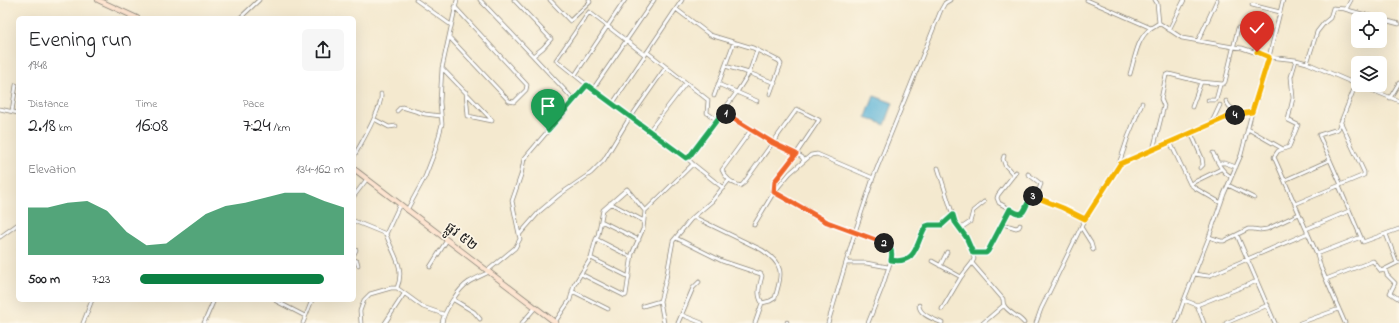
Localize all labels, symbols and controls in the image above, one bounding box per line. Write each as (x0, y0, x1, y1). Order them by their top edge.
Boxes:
pin (1240, 11, 1274, 52)
map controls (1351, 12, 1387, 92)
button: locate (1351, 12, 1387, 48)
icon: check (1246, 17, 1268, 39)
text: Evening run (28, 25, 132, 57)
button: share (302, 29, 344, 71)
text: 19:48 (28, 56, 47, 75)
button: layers (1351, 56, 1387, 92)
pin (531, 89, 565, 130)
icon: arrive (537, 95, 559, 117)
text: Distance (28, 96, 69, 112)
text: Time (135, 96, 157, 112)
text: Pace (243, 96, 264, 112)
pin: 1 (716, 104, 736, 124)
pin: 4 (1225, 105, 1245, 125)
text: 1 (724, 106, 728, 122)
text: 4 (1233, 107, 1237, 123)
text: 2.18 (28, 112, 56, 141)
text: 16:08 (135, 112, 168, 141)
text: 7:24 (243, 112, 271, 141)
text: km (56, 120, 72, 136)
text: /km (271, 120, 290, 136)
text: Elevation (28, 160, 76, 179)
text: 134–162 m (296, 160, 344, 179)
pin: 3 (1023, 186, 1043, 206)
text: 3 (1031, 188, 1035, 204)
street label: ផ្លូវ ៥២ (440, 218, 482, 256)
pin: 2 (874, 233, 894, 253)
text: 2 (881, 235, 887, 251)
text: 500 m (28, 270, 60, 289)
text: 7:23 (92, 270, 110, 289)

